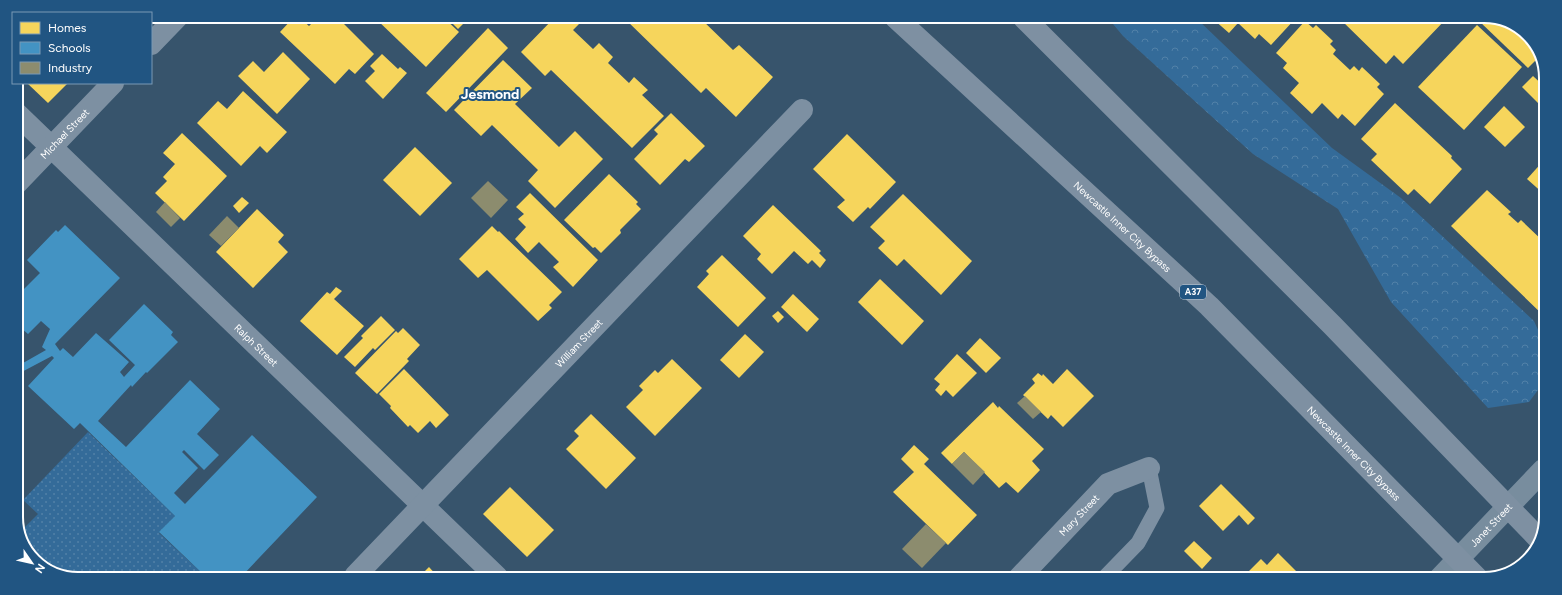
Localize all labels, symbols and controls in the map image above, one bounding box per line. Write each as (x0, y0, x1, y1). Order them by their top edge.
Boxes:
legend (12, 12, 152, 84)
text: Homes (48, 21, 87, 35)
text: Schools (48, 41, 91, 55)
text: Industry (48, 61, 93, 75)
district label: Jesmond (461, 86, 519, 103)
street label: Michael Street (38, 106, 92, 162)
street label: Newcastle Inner City Bypass (1071, 179, 1174, 275)
road number: A37 (1180, 285, 1206, 299)
street label: William Street (553, 316, 606, 370)
street label: Ralph Street (232, 321, 281, 369)
street label: Newcastle Inner City Bypass (1304, 403, 1403, 504)
street label: Mary Street (1056, 491, 1102, 539)
street label: Janet Street (1467, 500, 1515, 550)
north arrow (12, 543, 52, 583)
text: N (32, 561, 48, 575)

